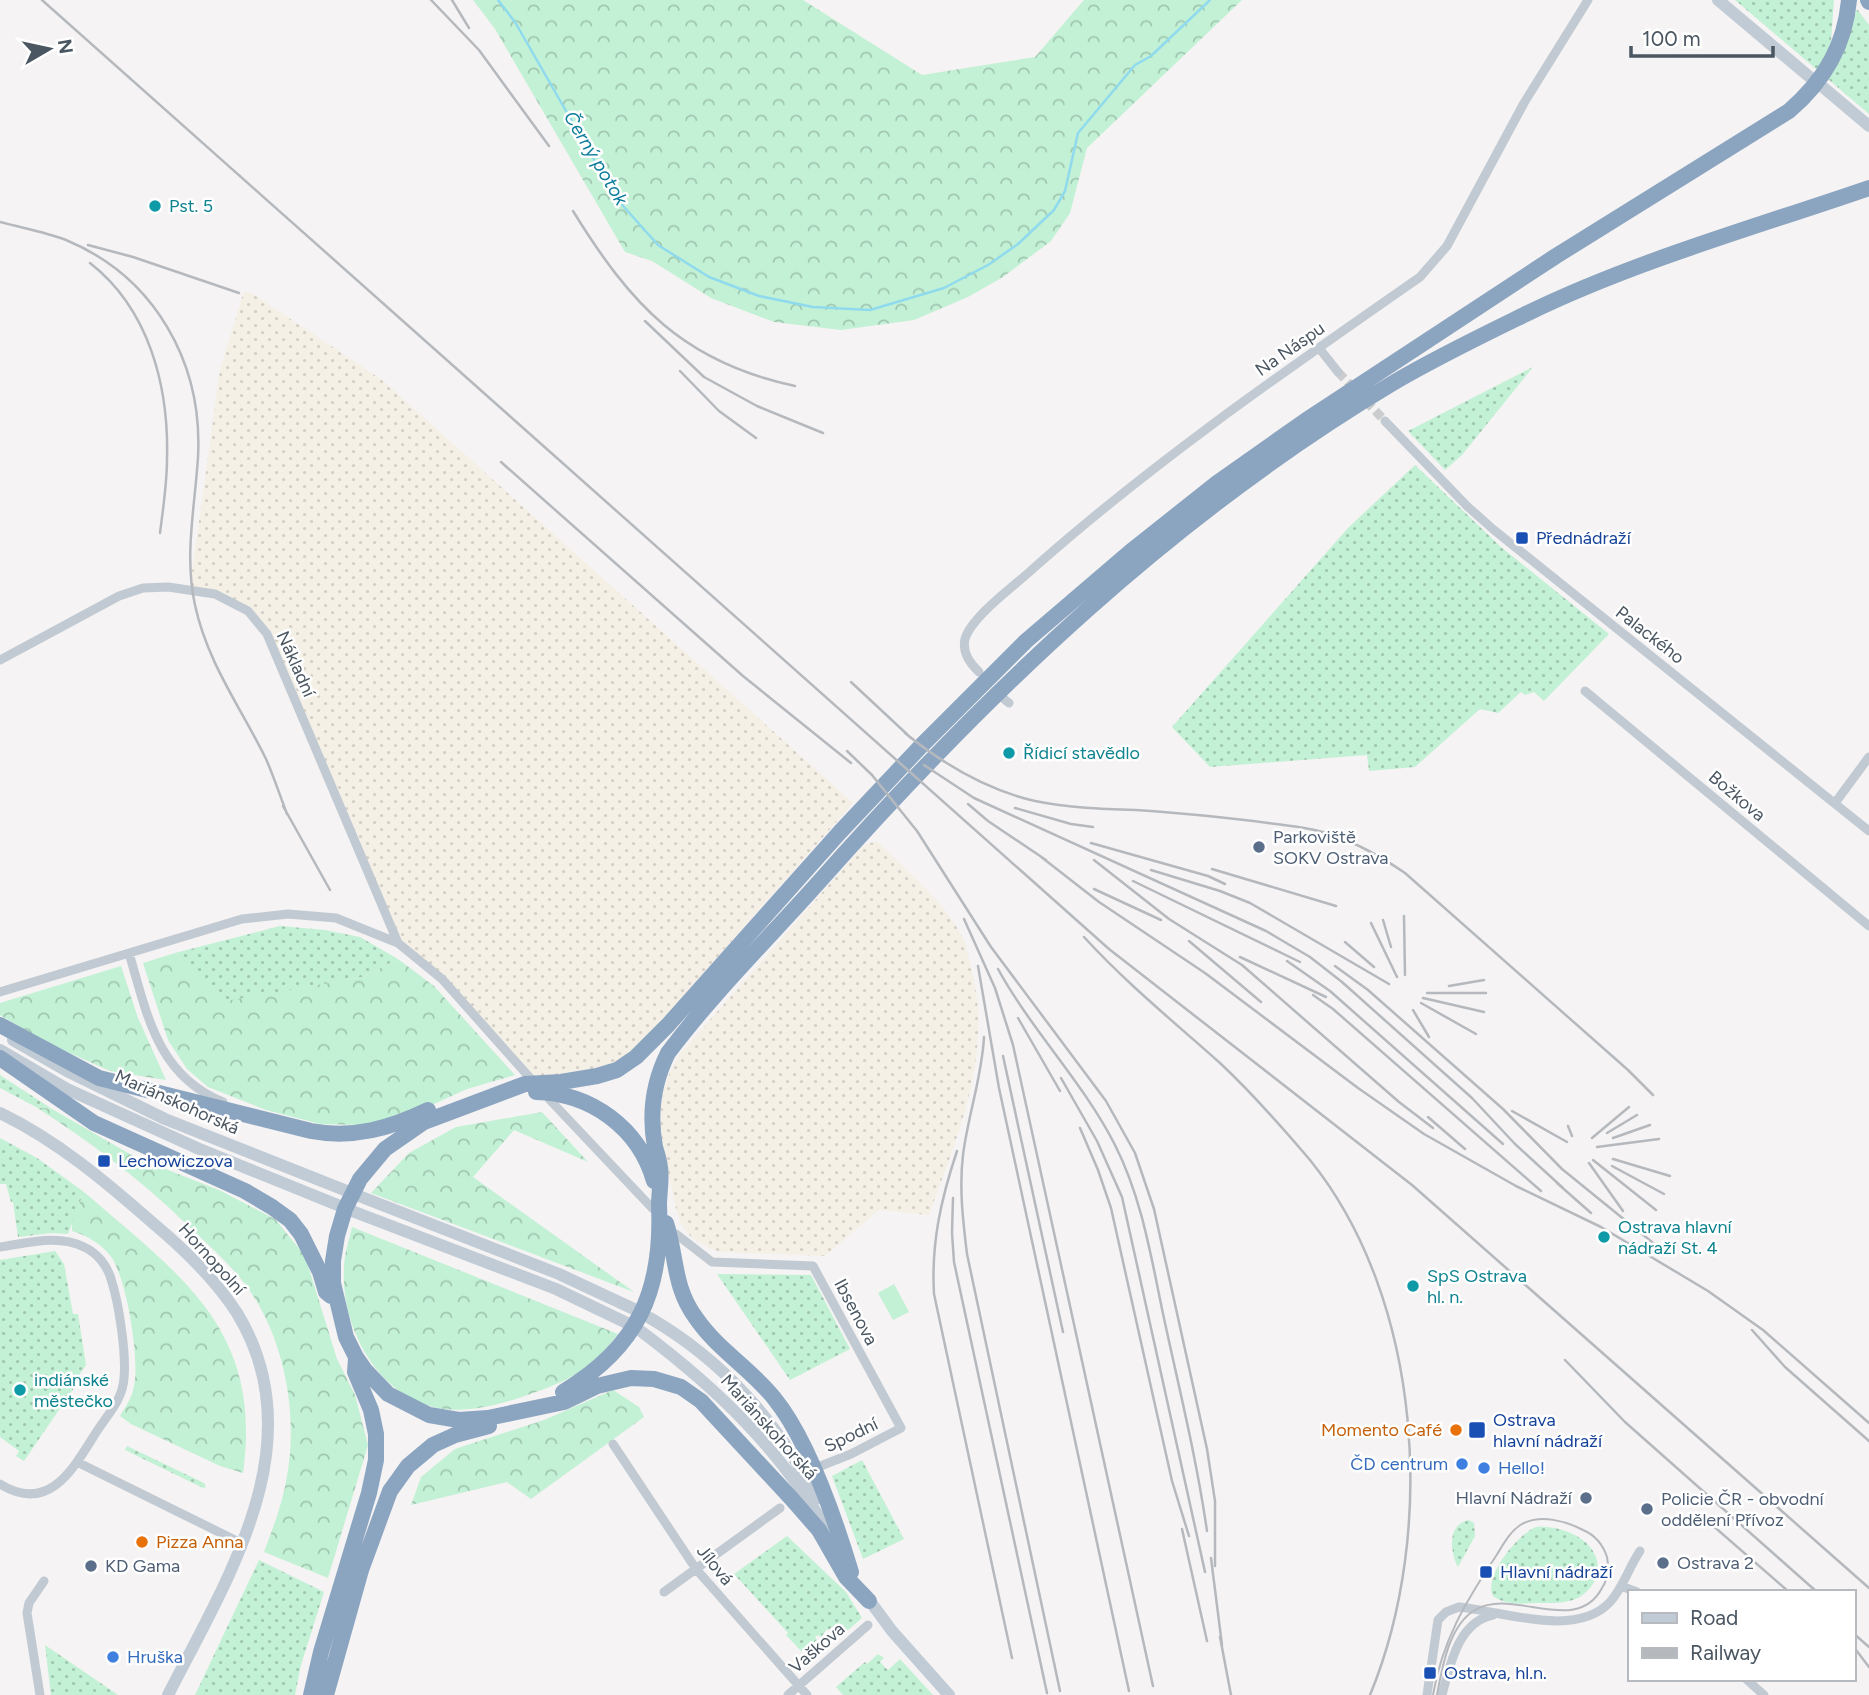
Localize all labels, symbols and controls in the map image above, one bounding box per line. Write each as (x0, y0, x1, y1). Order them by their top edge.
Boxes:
north arrow (14, 14, 84, 84)
scale bar (1631, 14, 1773, 58)
text: 100 m (1642, 26, 1701, 51)
text: N (53, 37, 78, 55)
water label: Černý potok (559, 107, 633, 210)
place label: Pst. 5 (169, 195, 213, 217)
marker: Pst. 5 (147, 198, 163, 214)
street label: Na Náspu (1251, 317, 1329, 381)
place label: Přednádraží (1536, 527, 1632, 549)
marker: Přednádraží (1514, 530, 1530, 546)
street label: Palackého (1611, 601, 1689, 669)
street label: Nákladní (272, 628, 321, 701)
place label: Řídicí stavědlo (1023, 742, 1140, 764)
marker: Řídicí stavědlo (1001, 745, 1017, 761)
street label: Božkova (1704, 766, 1770, 826)
place label: Parkoviště SOKV Ostrava (1273, 826, 1389, 869)
marker: Parkoviště SOKV Ostrava (1251, 839, 1267, 855)
street label: Mariánskohorská (111, 1065, 243, 1139)
place label: Lechowiczova (118, 1150, 233, 1172)
marker: Lechowiczova (96, 1153, 112, 1169)
place label: Ostrava hlavní nádraží St. 4 (1618, 1216, 1733, 1259)
street label: Hornopolní (174, 1218, 251, 1300)
marker: Ostrava hlavní nádraží St. 4 (1596, 1229, 1612, 1245)
place label: SpS Ostrava hl. n. (1427, 1265, 1527, 1308)
street label: Ibsenova (829, 1275, 883, 1349)
marker: SpS Ostrava hl. n. (1405, 1278, 1421, 1294)
place label: indiánské městečko (34, 1369, 113, 1412)
street label: Mariánskohorská (716, 1370, 822, 1484)
marker: indiánské městečko (12, 1382, 28, 1398)
place label: Ostrava hlavní nádraží (1493, 1409, 1603, 1452)
street label: Spodní (821, 1412, 882, 1457)
place label: Momento Café (1321, 1419, 1442, 1441)
marker: Ostrava hlavní nádraží (1467, 1420, 1487, 1440)
marker: Momento Café (1448, 1422, 1464, 1438)
place label: ČD centrum (1350, 1453, 1448, 1475)
marker: ČD centrum (1454, 1456, 1470, 1472)
place label: Hello! (1498, 1457, 1545, 1479)
marker: Hello! (1476, 1460, 1492, 1476)
place label: Hlavní Nádraží (1456, 1487, 1573, 1509)
place label: Policie ČR - obvodní oddělení Přívoz (1661, 1488, 1825, 1531)
marker: Hlavní Nádraží (1578, 1490, 1594, 1506)
marker: Policie ČR - obvodní oddělení Přívoz (1639, 1501, 1655, 1517)
place label: Pizza Anna (156, 1531, 243, 1553)
marker: Pizza Anna (134, 1534, 150, 1550)
street label: Jílová (692, 1540, 738, 1590)
place label: Ostrava 2 (1677, 1552, 1754, 1574)
place label: KD Gama (105, 1555, 180, 1577)
marker: Ostrava 2 (1655, 1555, 1671, 1571)
marker: KD Gama (83, 1558, 99, 1574)
place label: Hlavní nádraží (1500, 1561, 1613, 1583)
marker: Hlavní nádraží (1478, 1564, 1494, 1580)
legend (1628, 1590, 1855, 1681)
text: Road (1690, 1605, 1738, 1630)
street label: Vaškova (785, 1618, 849, 1678)
text: Railway (1690, 1640, 1761, 1665)
place label: Hruška (127, 1646, 183, 1668)
marker: Hruška (105, 1649, 121, 1665)
place label: Ostrava, hl.n. (1444, 1662, 1547, 1684)
marker: Ostrava, hl.n. (1422, 1665, 1438, 1681)

